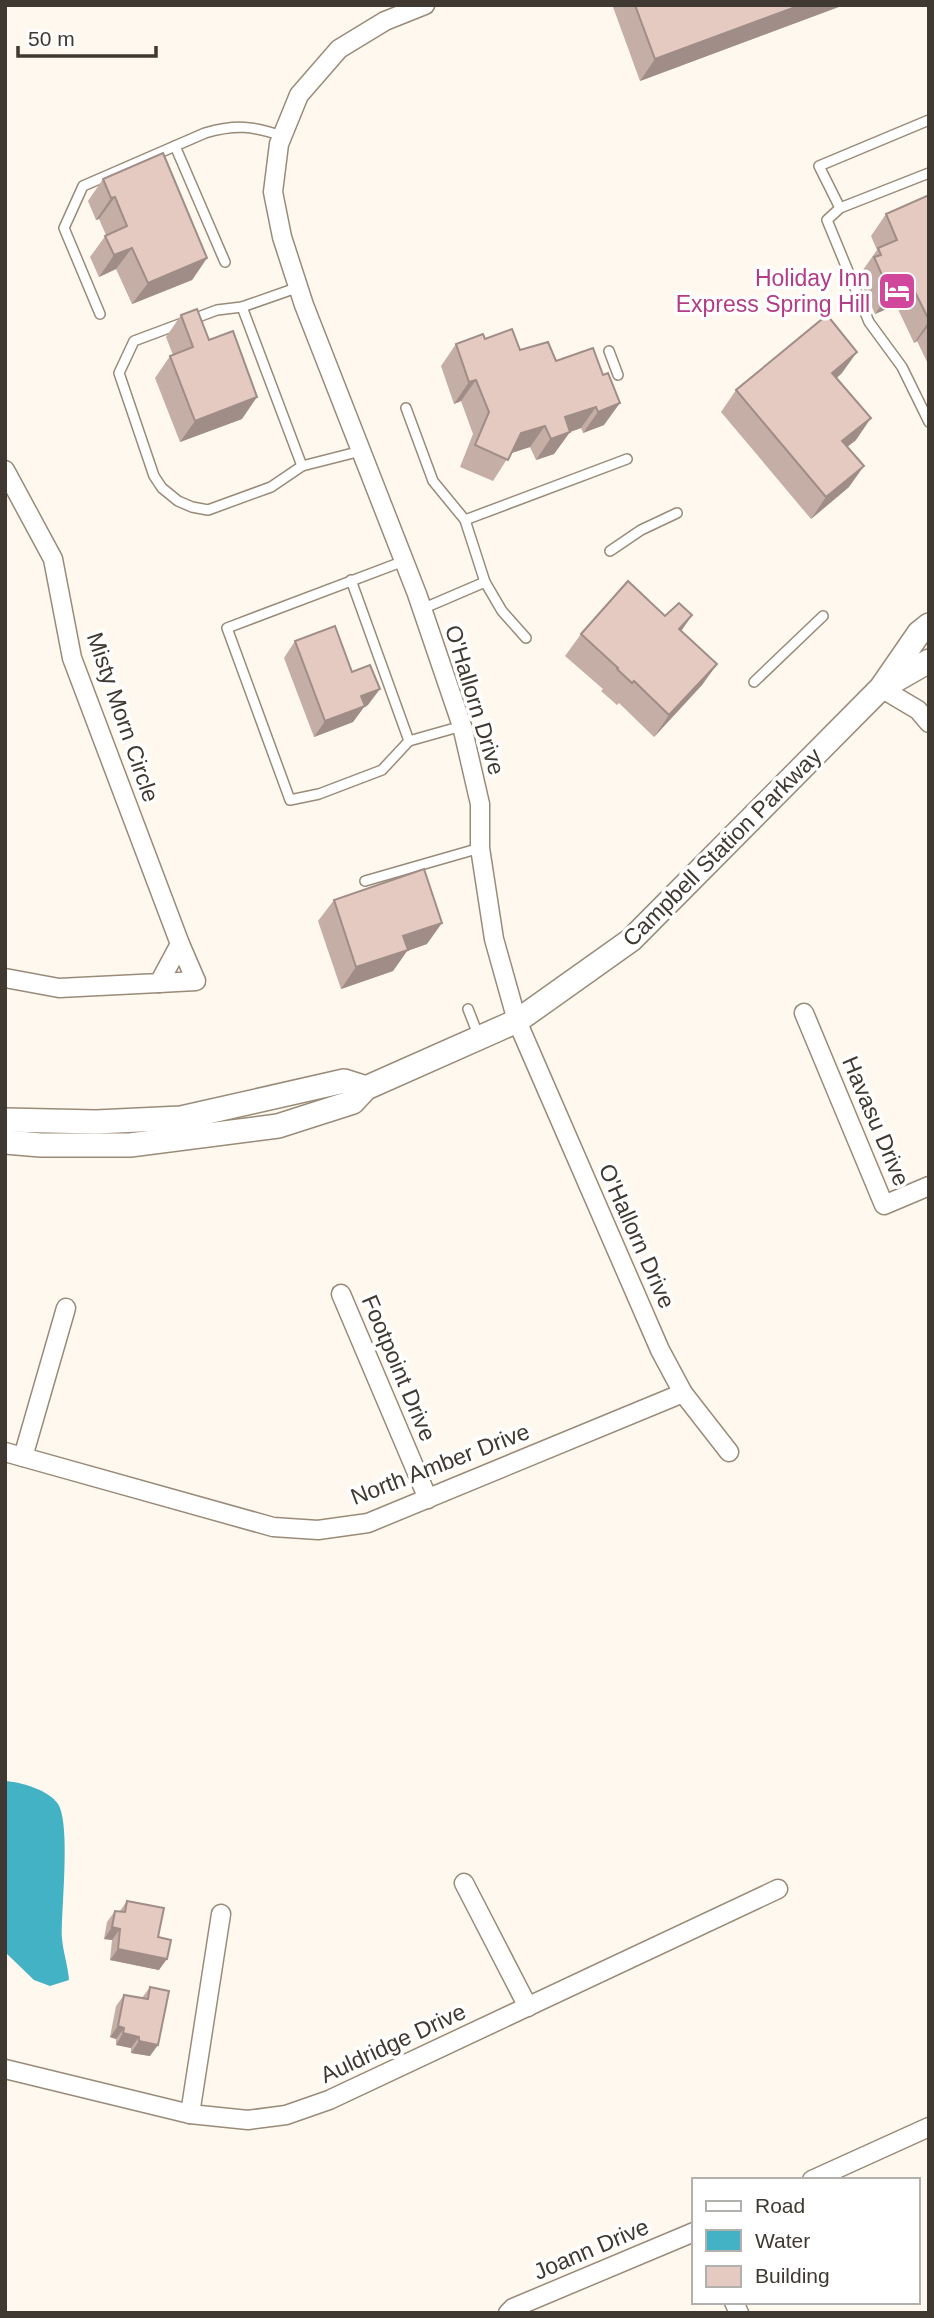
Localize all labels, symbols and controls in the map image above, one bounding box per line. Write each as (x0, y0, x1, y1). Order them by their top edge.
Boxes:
scale bar (18, 14, 156, 58)
text: 50 m (28, 27, 75, 50)
place label: Holiday Inn Express Spring Hill (676, 265, 870, 317)
hotel icon: Holiday Inn Express Spring Hill (876, 270, 918, 312)
street label: O'Hallorn Drive (440, 622, 510, 778)
street label: Misty Morn Circle (82, 629, 164, 805)
street label: Campbell Station Parkway (617, 742, 827, 952)
street label: Havasu Drive (837, 1052, 915, 1190)
street label: O'Hallorn Drive (594, 1160, 680, 1312)
street label: Footpoint Drive (357, 1291, 441, 1445)
street label: North Amber Drive (347, 1418, 533, 1510)
street label: Auldridge Drive (316, 1998, 470, 2088)
legend (692, 2178, 920, 2304)
text: Road (755, 2194, 805, 2217)
street label: Joann Drive (529, 2213, 653, 2285)
text: Water (755, 2229, 810, 2252)
text: Building (755, 2264, 830, 2287)

